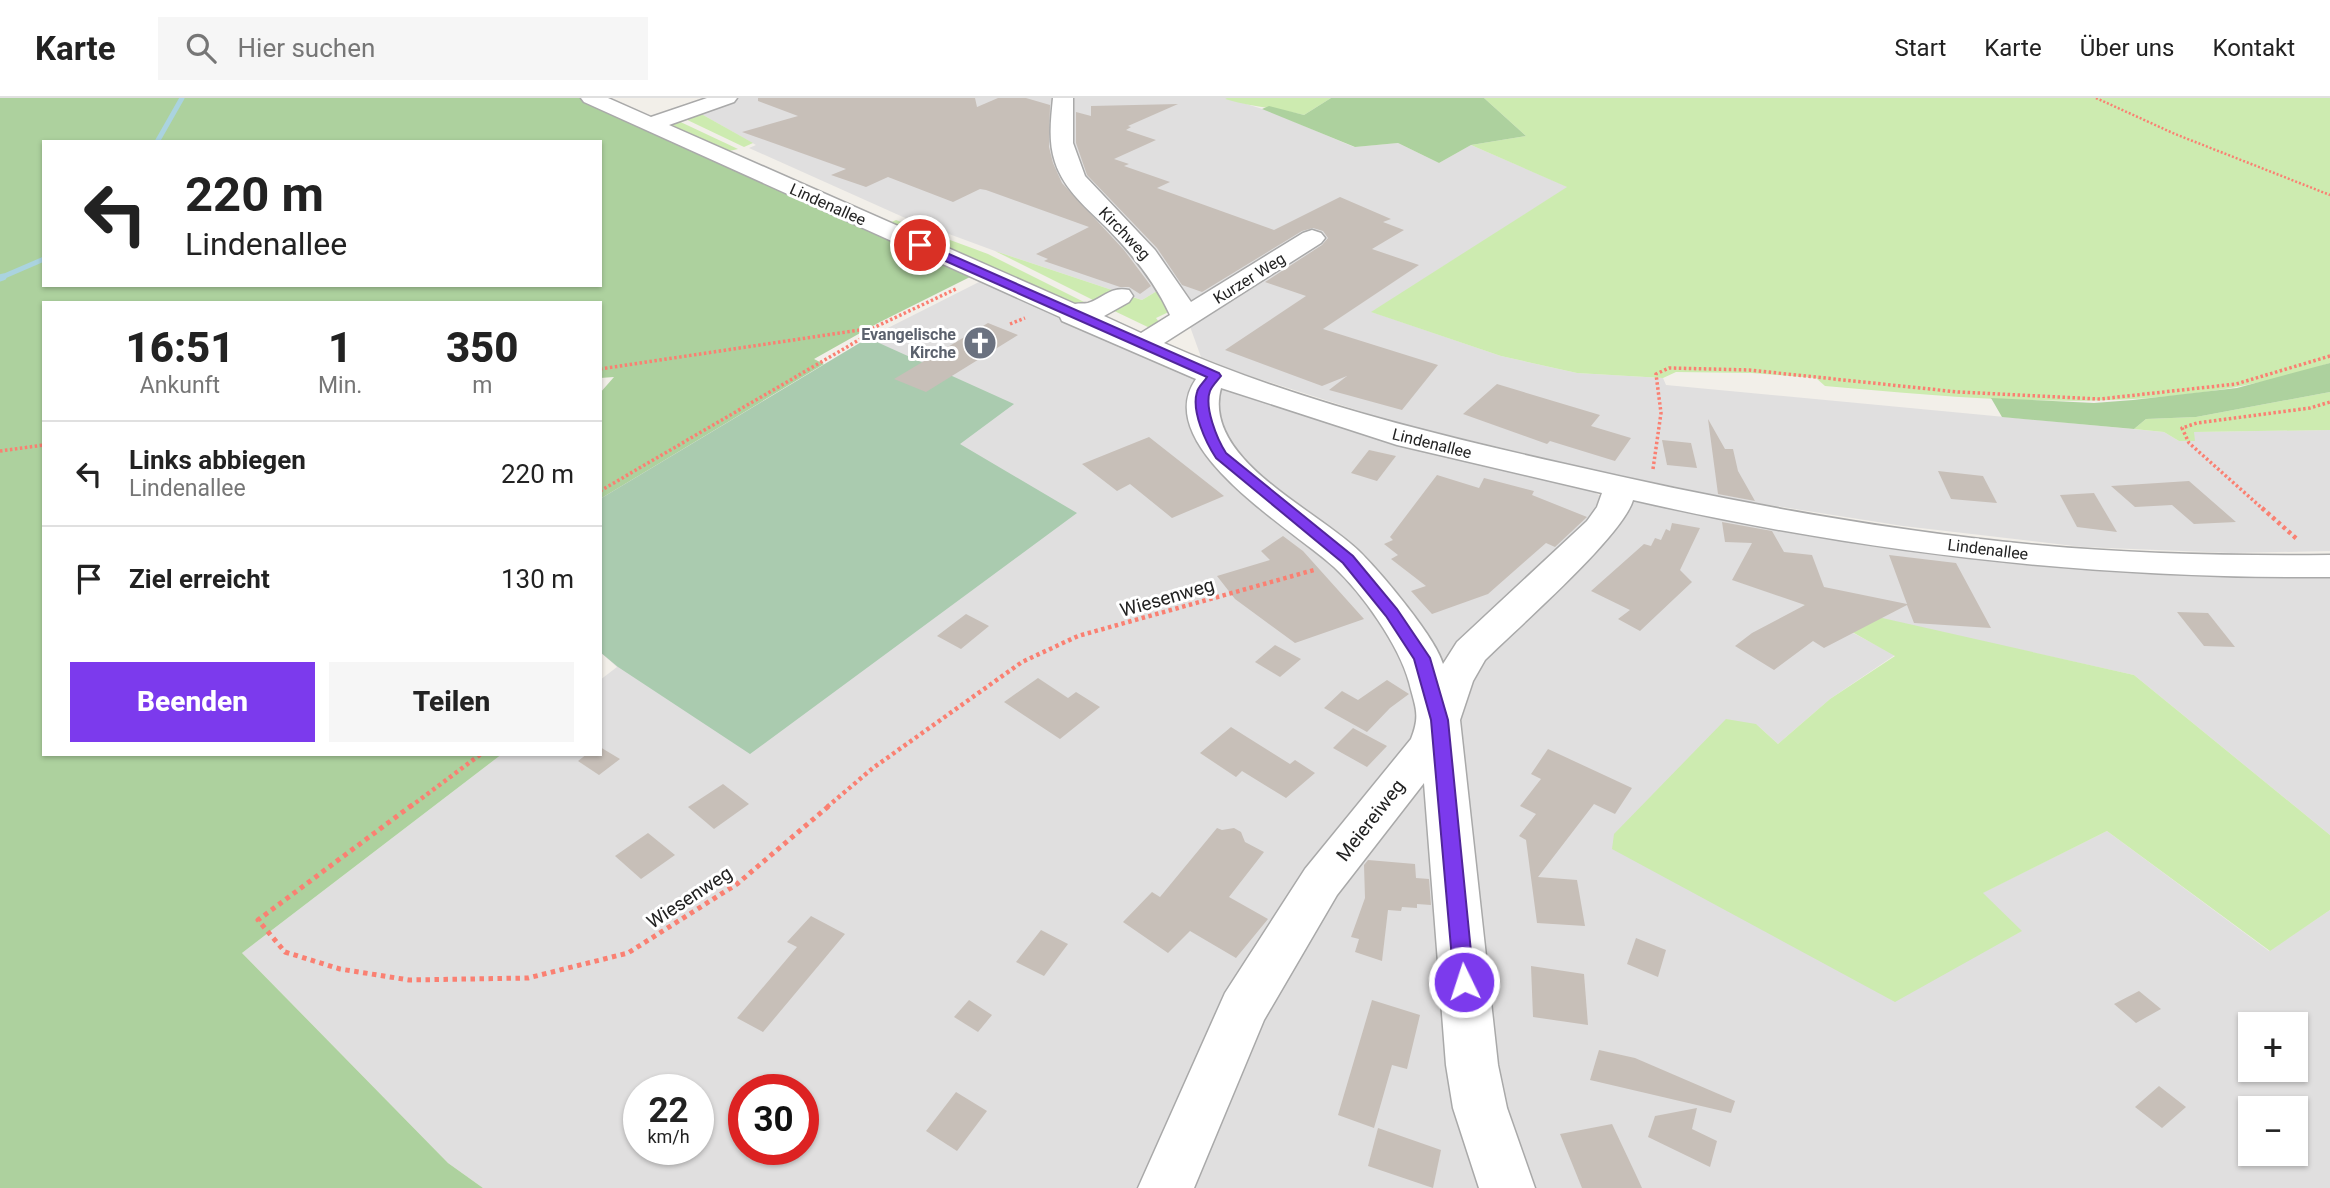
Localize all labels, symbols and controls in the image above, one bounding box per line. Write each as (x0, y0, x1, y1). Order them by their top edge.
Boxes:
search box (158, 17, 648, 80)
text: Karte (35, 29, 116, 68)
icon: search (182, 29, 220, 67)
text: Hier suchen (238, 33, 375, 63)
text: Start (1895, 34, 1946, 62)
text: Karte (1984, 34, 2042, 62)
text: Über uns (2080, 34, 2174, 62)
text: Kontakt (2212, 34, 2295, 62)
text: 220 m (185, 166, 324, 223)
icon: left (70, 168, 161, 259)
street label: Lindenallee (787, 179, 869, 230)
street label: Kirchweg (1095, 203, 1154, 264)
pin (890, 215, 950, 275)
text: Lindenallee (185, 225, 347, 263)
icon: arrive (901, 226, 939, 264)
street label: Kurzer Weg (1210, 249, 1289, 308)
text: 16:51 (125, 323, 235, 372)
text: 1 (328, 323, 352, 372)
text: 350 (446, 323, 519, 372)
church icon: Evangelische Kirche (961, 324, 999, 362)
place label: Evangelische Kirche (861, 325, 956, 362)
text: Ankunft (140, 372, 220, 399)
text: Min. (318, 372, 362, 399)
text: m (472, 372, 492, 399)
street label: Lindenallee (1390, 424, 1474, 463)
text: Links abbiegen (129, 445, 306, 475)
icon: left (70, 455, 108, 493)
text: 220 m (501, 459, 574, 489)
text: Lindenallee (129, 475, 246, 502)
street label: Lindenallee (1947, 535, 2029, 564)
icon: arrive (70, 560, 108, 598)
text: Ziel erreicht (129, 564, 270, 594)
text: 130 m (501, 564, 574, 594)
street label: Wiesenweg (1117, 573, 1217, 622)
button: Beenden (70, 662, 315, 742)
button: Teilen (329, 662, 574, 742)
street label: Meiereiweg (1331, 775, 1409, 866)
street label: Wiesenweg (642, 861, 736, 933)
position arrow (1427, 945, 1501, 1019)
map controls (2238, 1012, 2308, 1166)
button: + (2238, 1012, 2308, 1082)
speed limit sign: 30 (728, 1074, 819, 1165)
text: 22 (648, 1090, 689, 1131)
button: − (2238, 1096, 2308, 1166)
text: km/h (647, 1126, 690, 1147)

